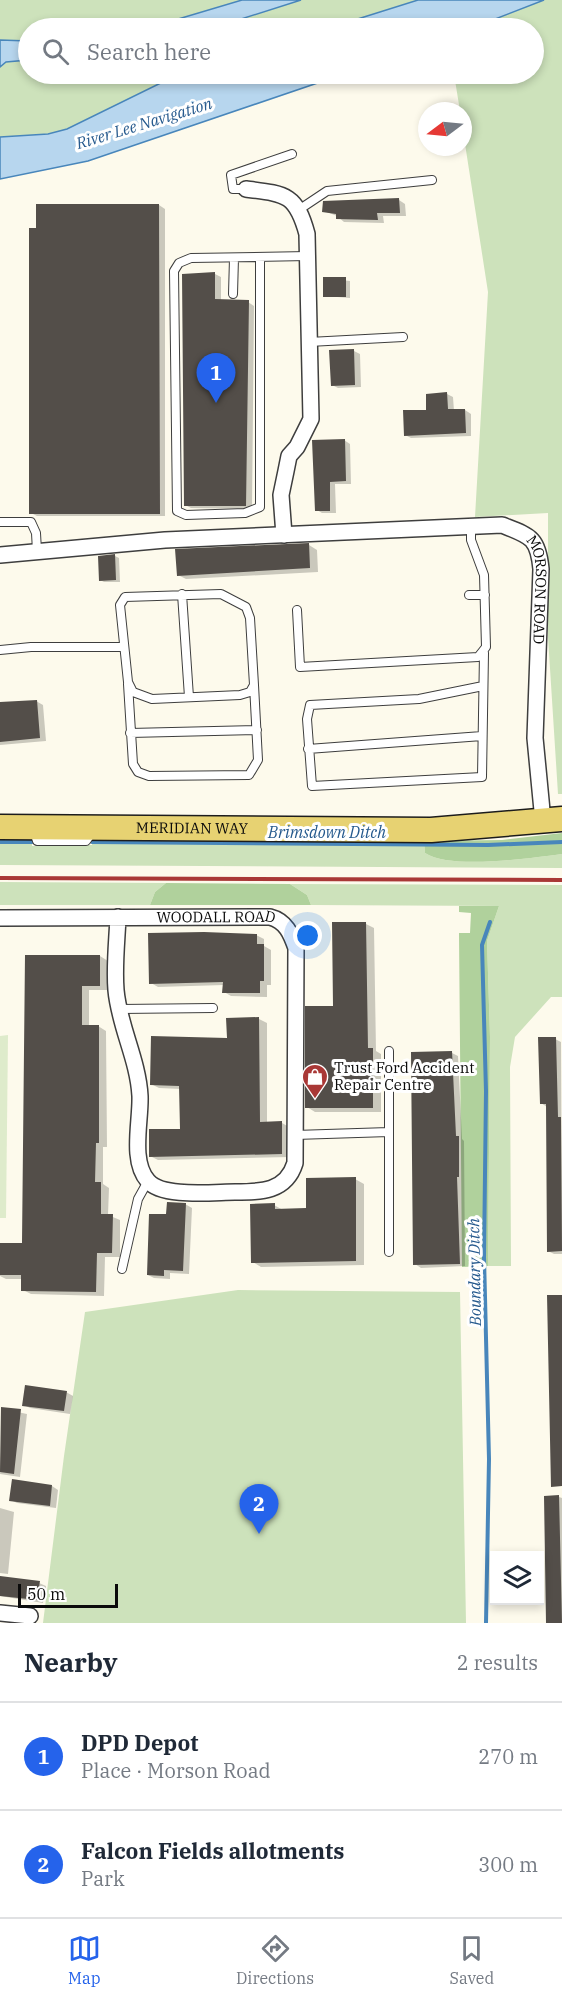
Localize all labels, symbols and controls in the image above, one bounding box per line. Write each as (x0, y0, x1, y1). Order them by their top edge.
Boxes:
search box (18, 18, 544, 84)
icon: search (39, 35, 72, 68)
text: Search here (87, 37, 211, 66)
water label: River Lee Navigation (73, 93, 214, 153)
north arrow (418, 102, 472, 156)
pin: 1 (196, 354, 236, 403)
street label: MORSON ROAD (523, 531, 551, 645)
street label: MERIDIAN WAY (136, 818, 249, 838)
water label: Brimsdown Ditch (267, 822, 386, 842)
street label: WOODALL ROAD (156, 906, 278, 927)
your location (293, 921, 322, 950)
place label: Trust Ford Accident Repair Centre (334, 1058, 475, 1094)
shop icon: Trust Ford Accident Repair Centre (300, 1062, 330, 1100)
water label: Boundary Ditch (463, 1218, 485, 1327)
pin: 2 (240, 1484, 278, 1534)
map controls (490, 1551, 544, 1605)
button: layers (490, 1551, 544, 1605)
scale bar (18, 1581, 118, 1608)
text: 50 m (27, 1584, 65, 1604)
text: Nearby (24, 1645, 118, 1679)
text: 2 results (457, 1649, 538, 1676)
text: DPD Depot (81, 1728, 198, 1757)
text: 1 (38, 1743, 50, 1770)
text: 270 m (478, 1743, 538, 1770)
text: Place · Morson Road (81, 1757, 271, 1784)
text: Falcon Fields allotments (81, 1836, 344, 1865)
text: 2 (38, 1851, 50, 1878)
text: 300 m (478, 1851, 538, 1878)
text: Park (81, 1865, 125, 1892)
tab: Map (68, 1932, 101, 1988)
tab: Directions (236, 1932, 314, 1988)
tab: Saved (449, 1932, 494, 1988)

